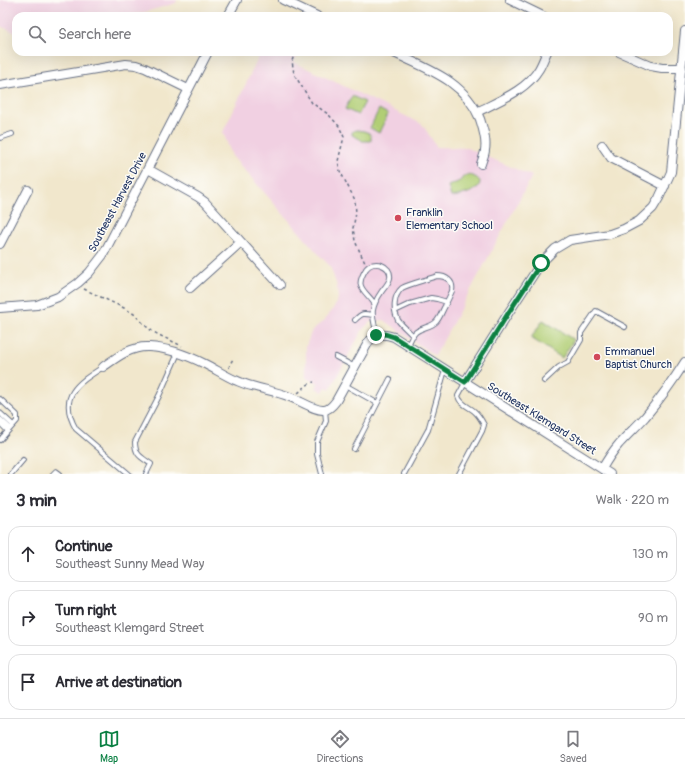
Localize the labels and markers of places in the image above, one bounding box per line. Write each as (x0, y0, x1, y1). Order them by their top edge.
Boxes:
place label: Franklin Elementary School (406, 206, 493, 232)
marker: Franklin Elementary School (393, 213, 403, 223)
place label: Emmanuel Baptist Church (605, 345, 672, 371)
marker: Emmanuel Baptist Church (592, 352, 602, 362)

